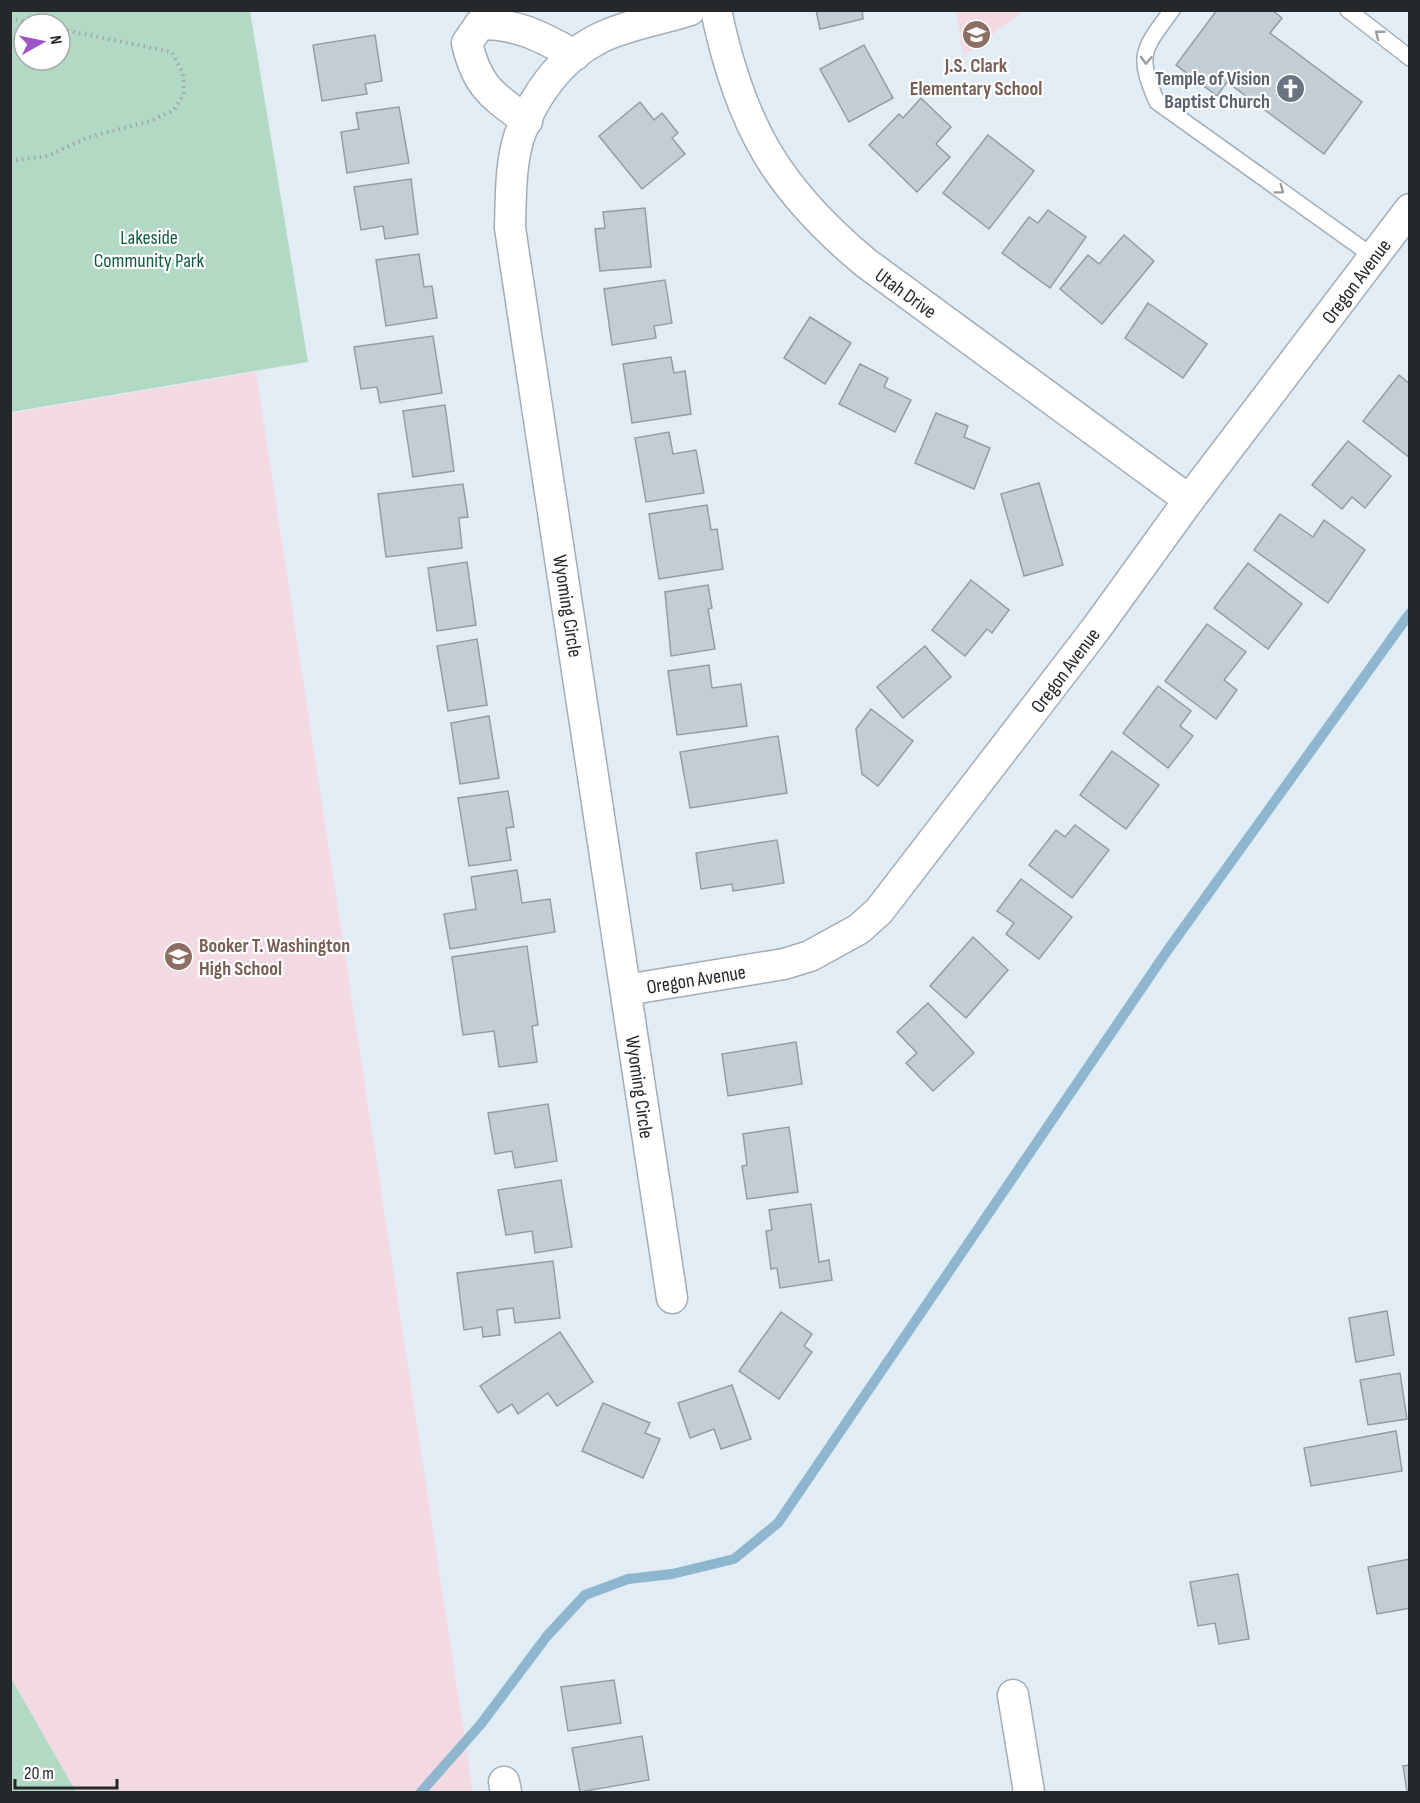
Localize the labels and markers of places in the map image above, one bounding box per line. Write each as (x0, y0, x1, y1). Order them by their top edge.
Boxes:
school or university icon: J.S. Clark Elementary School (960, 18, 992, 50)
place label: J.S. Clark Elementary School (910, 54, 1042, 101)
place label: Temple of Vision Baptist Church (1155, 67, 1270, 114)
church icon: Temple of Vision Baptist Church (1275, 73, 1307, 105)
place label: Booker T. Washington High School (199, 934, 350, 981)
school or university icon: Booker T. Washington High School (162, 940, 194, 972)

